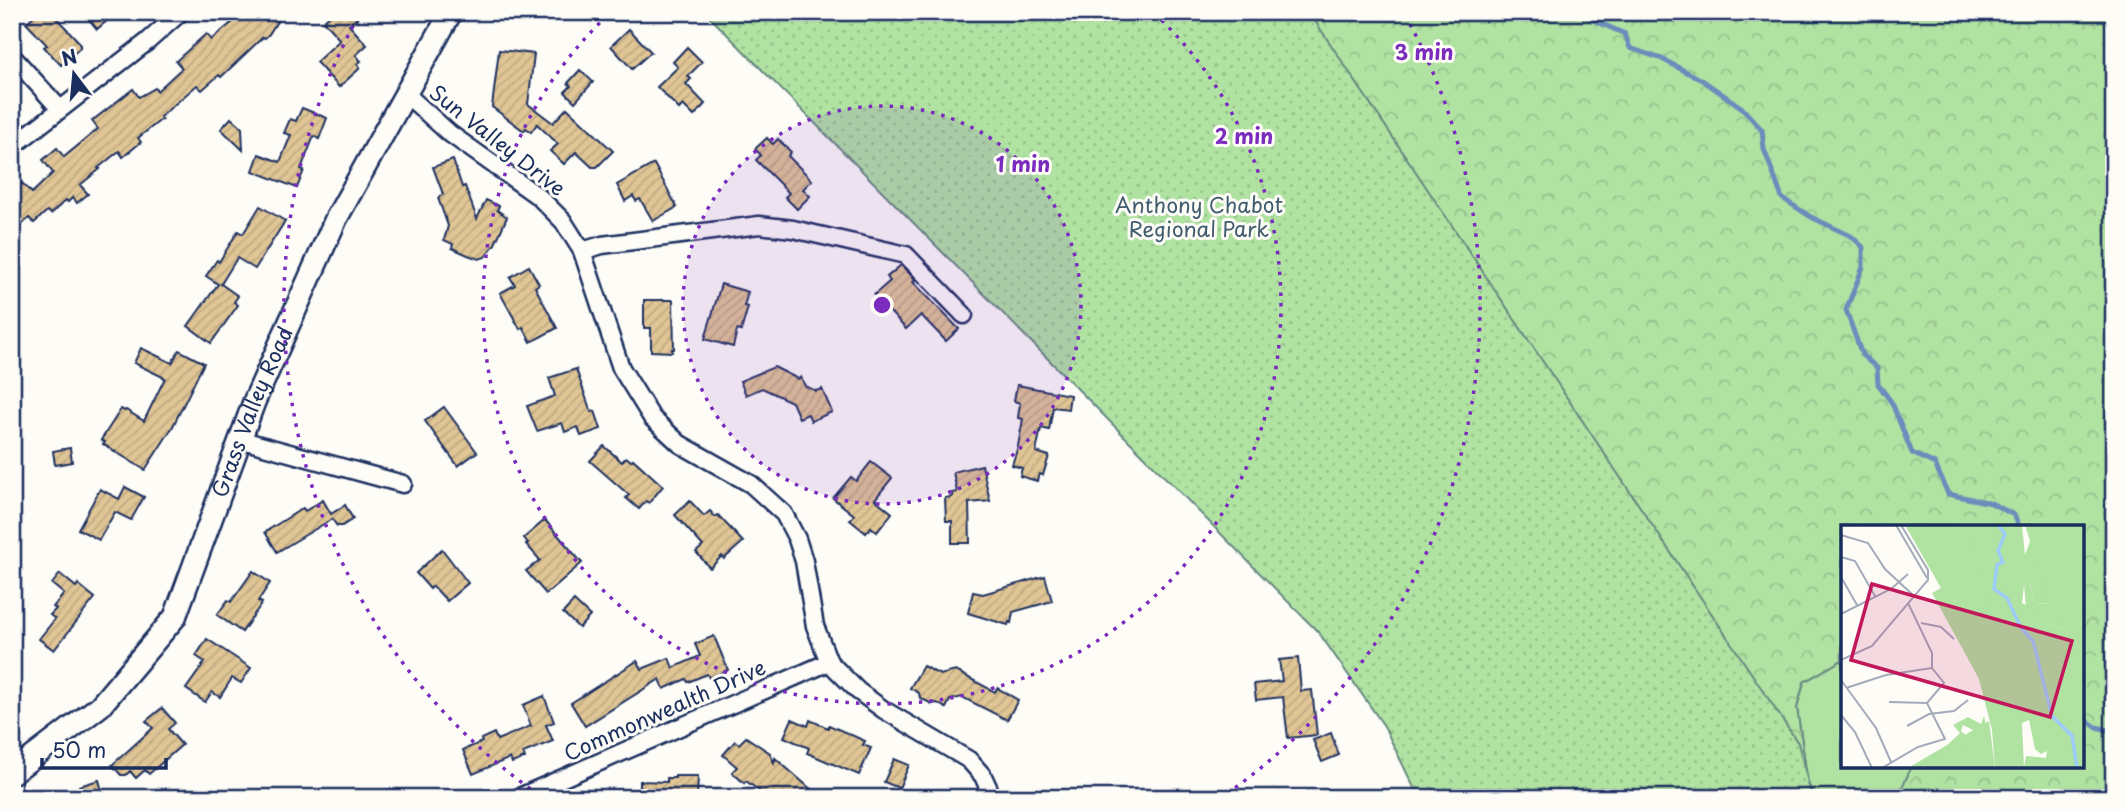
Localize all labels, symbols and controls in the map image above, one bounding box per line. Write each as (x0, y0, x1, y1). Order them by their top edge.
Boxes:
text: 3 min (1394, 35, 1454, 67)
north arrow (38, 38, 108, 108)
text: N (58, 41, 80, 72)
street label: Sun Valley Drive (423, 76, 573, 203)
text: 2 min (1215, 119, 1273, 151)
text: 1 min (996, 147, 1050, 179)
park label: Anthony Chabot Regional Park (1115, 188, 1283, 244)
centre of rings (870, 293, 894, 317)
street label: Grass Valley Road (202, 321, 300, 502)
inset map (1841, 525, 2084, 768)
street label: Commonwealth Drive (558, 650, 770, 768)
scale bar (42, 726, 166, 770)
text: 50 m (52, 733, 106, 765)

